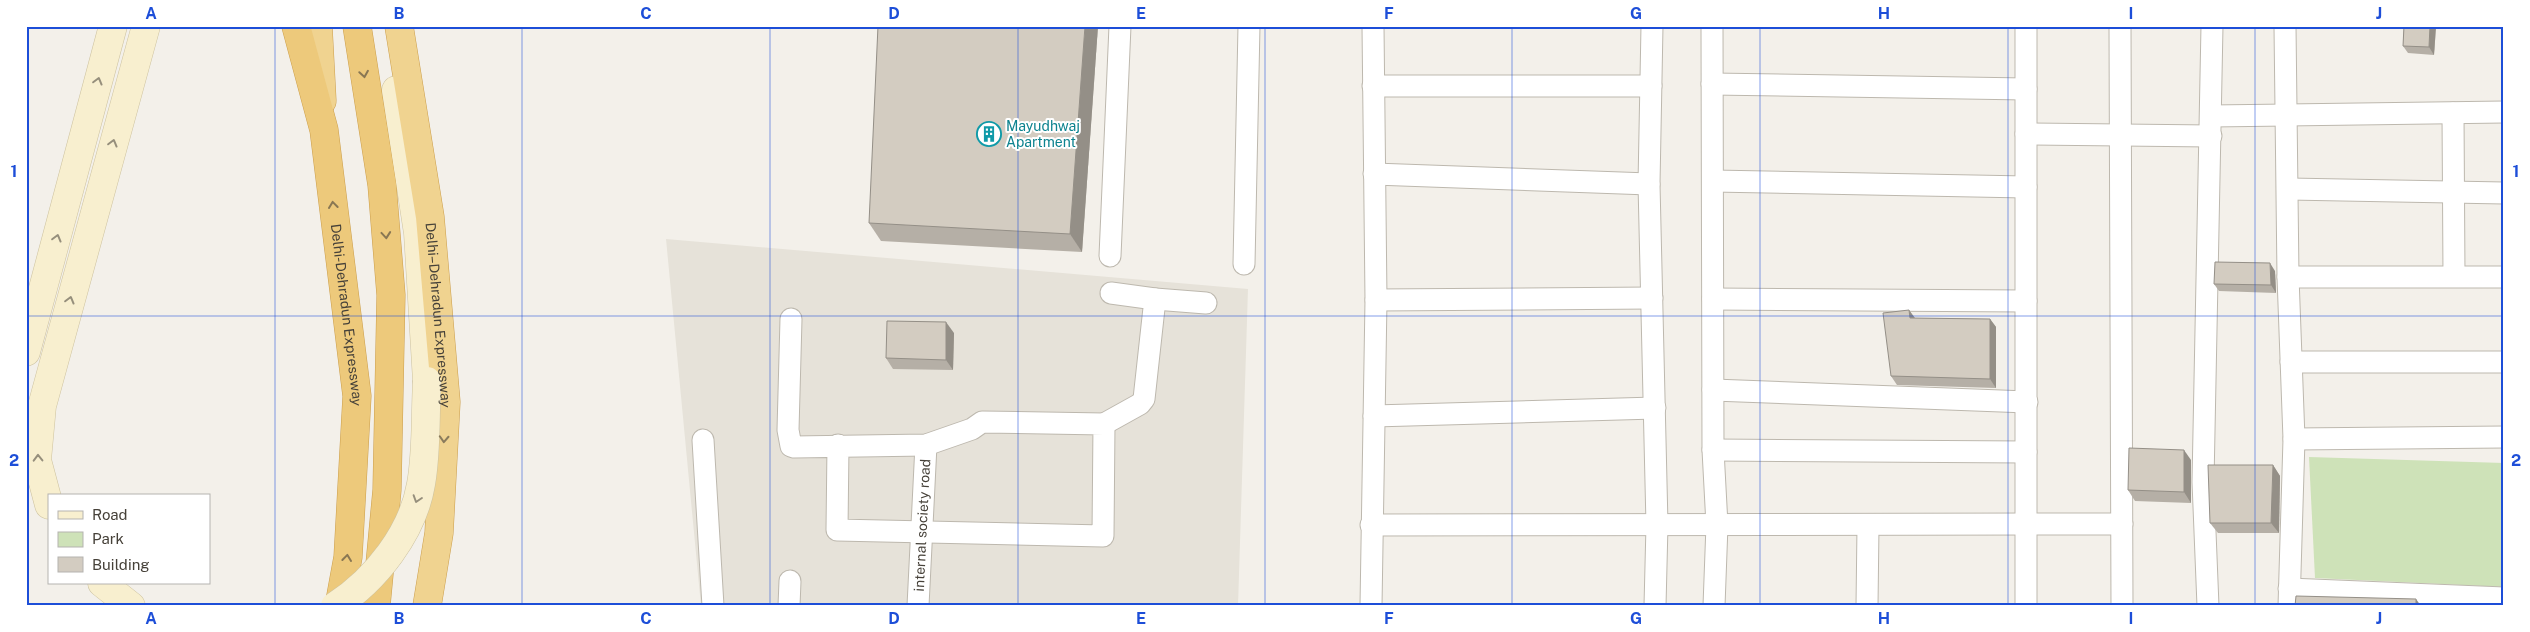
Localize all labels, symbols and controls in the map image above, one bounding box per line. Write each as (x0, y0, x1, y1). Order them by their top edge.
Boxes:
text: A (145, 4, 157, 23)
text: B (394, 4, 405, 23)
text: C (640, 4, 652, 23)
text: D (888, 4, 900, 23)
text: E (1136, 4, 1146, 23)
text: F (1384, 4, 1394, 23)
text: G (1630, 4, 1642, 23)
text: H (1878, 4, 1890, 23)
text: I (2129, 4, 2133, 23)
text: J (2376, 4, 2382, 23)
one-way arrow (359, 70, 369, 79)
one-way arrow (93, 77, 103, 85)
place label: Mayudhwaj Apartment (1006, 118, 1080, 150)
building icon: Mayudhwaj Apartment (976, 121, 1002, 147)
one-way arrow (107, 139, 117, 147)
text: 1 (11, 162, 17, 181)
text: 1 (2513, 162, 2519, 181)
one-way arrow (328, 200, 339, 208)
street label: Delhi–Dehradun Expressway (423, 222, 454, 409)
street label: Delhi-Dehradun Expressway (328, 223, 365, 407)
one-way arrow (380, 232, 391, 240)
one-way arrow (51, 234, 61, 242)
one-way arrow (65, 296, 75, 304)
one-way arrow (439, 435, 450, 443)
text: 2 (9, 451, 19, 470)
text: 2 (2511, 451, 2521, 470)
one-way arrow (33, 454, 43, 462)
street label: internal society road (911, 458, 933, 592)
legend (48, 494, 210, 584)
one-way arrow (412, 494, 422, 503)
text: Road (92, 506, 128, 523)
text: Park (92, 530, 124, 547)
one-way arrow (341, 553, 352, 561)
text: Building (92, 556, 150, 573)
text: A (145, 609, 157, 628)
text: B (394, 609, 405, 628)
text: C (640, 609, 652, 628)
text: D (888, 609, 900, 628)
text: E (1136, 609, 1146, 628)
text: F (1384, 609, 1394, 628)
text: G (1630, 609, 1642, 628)
text: H (1878, 609, 1890, 628)
text: I (2129, 609, 2133, 628)
text: J (2376, 609, 2382, 628)

